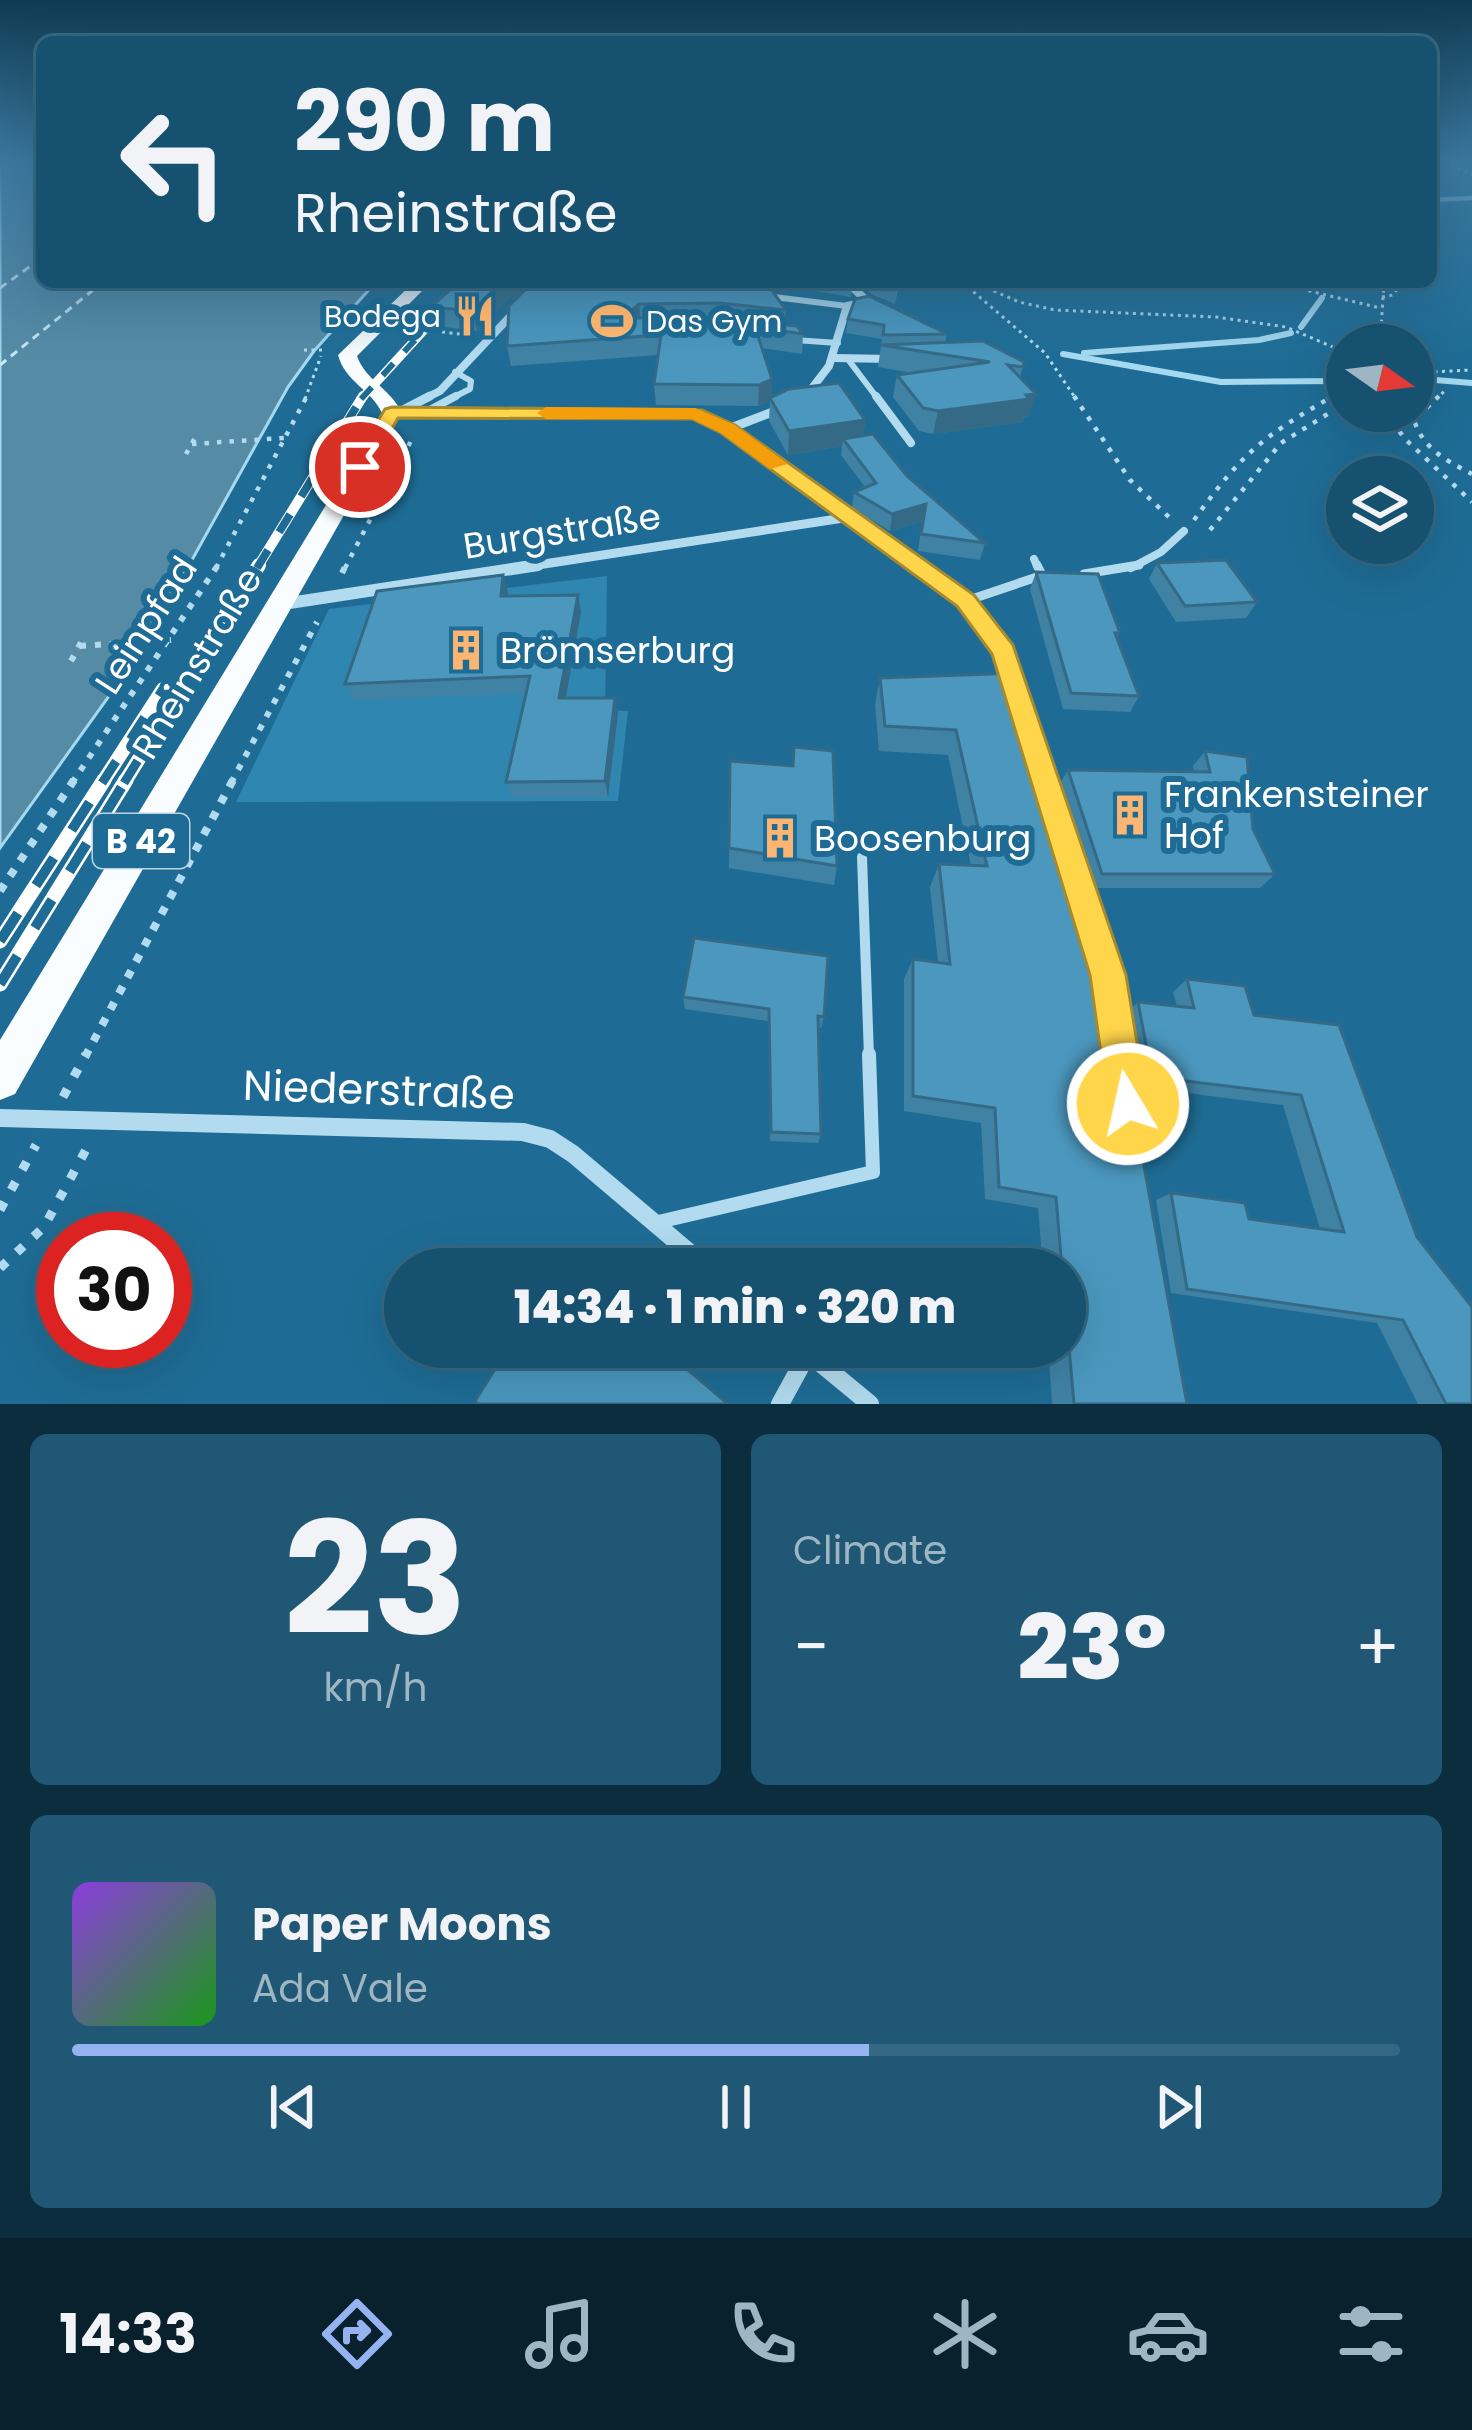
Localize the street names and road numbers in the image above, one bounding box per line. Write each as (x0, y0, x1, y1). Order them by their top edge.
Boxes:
street label: Burgstraße (460, 490, 664, 572)
street label: Leinpfad (83, 546, 209, 704)
street label: Rheinstraße (120, 557, 274, 769)
road number: B 42 (93, 814, 189, 868)
street label: Niederstraße (242, 1056, 516, 1124)

